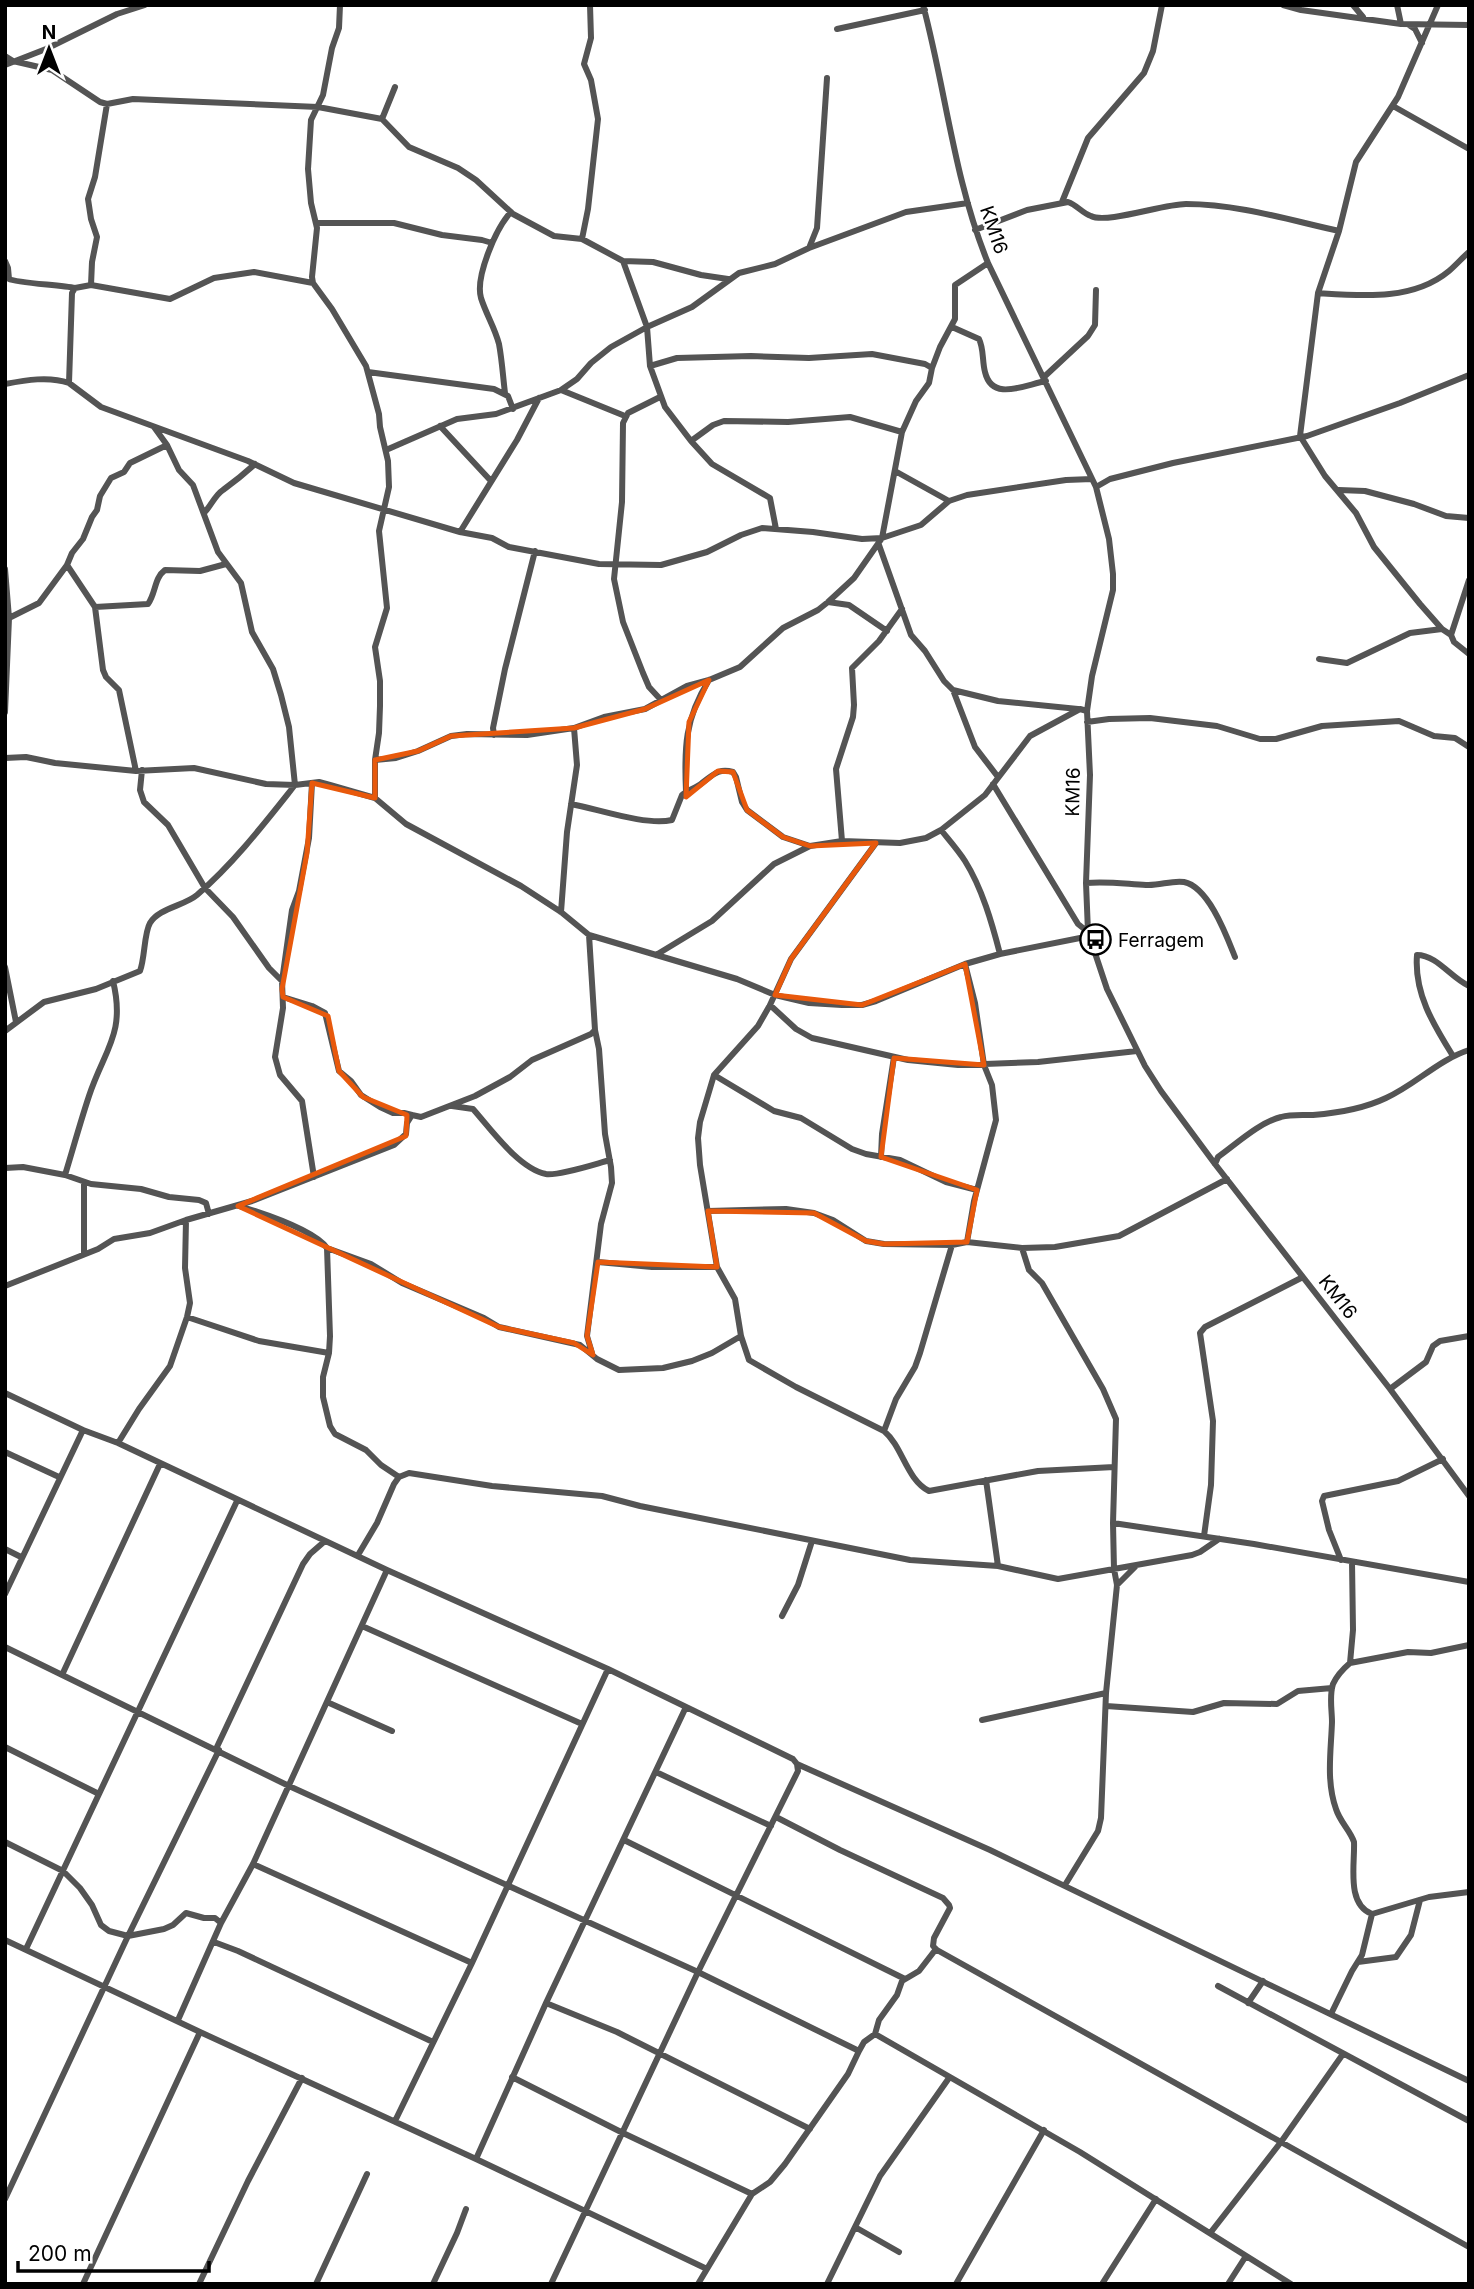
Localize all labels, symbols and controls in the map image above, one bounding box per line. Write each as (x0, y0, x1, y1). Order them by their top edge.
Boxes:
north arrow (14, 14, 84, 84)
text: N (42, 21, 56, 44)
street label: KM16 (975, 203, 1013, 257)
street label: KM16 (1061, 767, 1085, 817)
bus stop icon: Ferragem (1078, 923, 1112, 957)
place label: Ferragem (1118, 929, 1204, 952)
street label: KM16 (1314, 1270, 1362, 1324)
scale bar (18, 2230, 208, 2274)
text: 200 m (28, 2241, 92, 2266)

